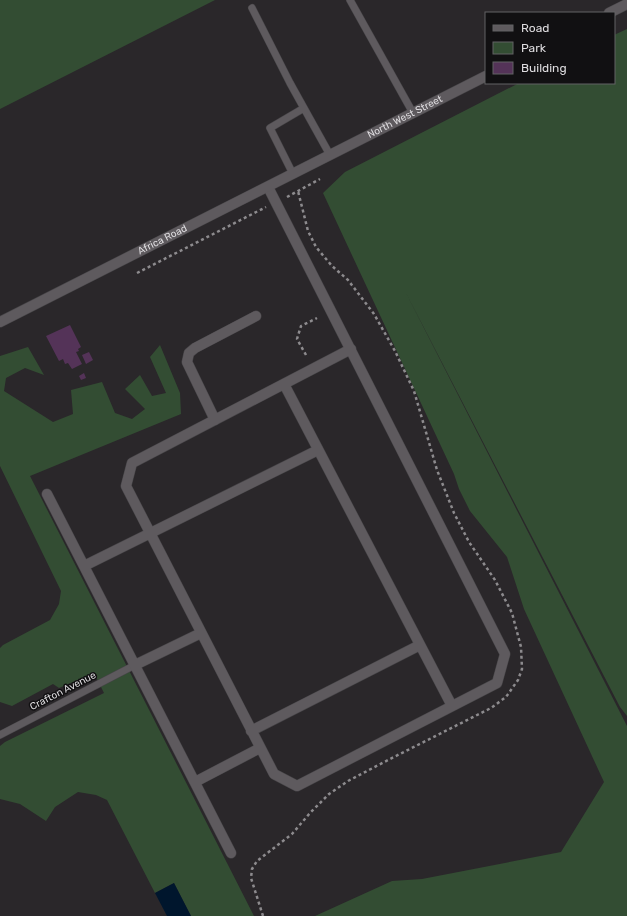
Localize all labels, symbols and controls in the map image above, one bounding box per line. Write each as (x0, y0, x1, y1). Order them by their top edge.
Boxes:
legend (485, 12, 615, 84)
text: Road (521, 21, 549, 35)
text: Park (521, 41, 547, 55)
text: Building (521, 61, 567, 75)
street label: North West Street (365, 93, 445, 141)
street label: Africa Road (136, 222, 189, 257)
street label: Crafton Avenue (28, 669, 98, 713)

